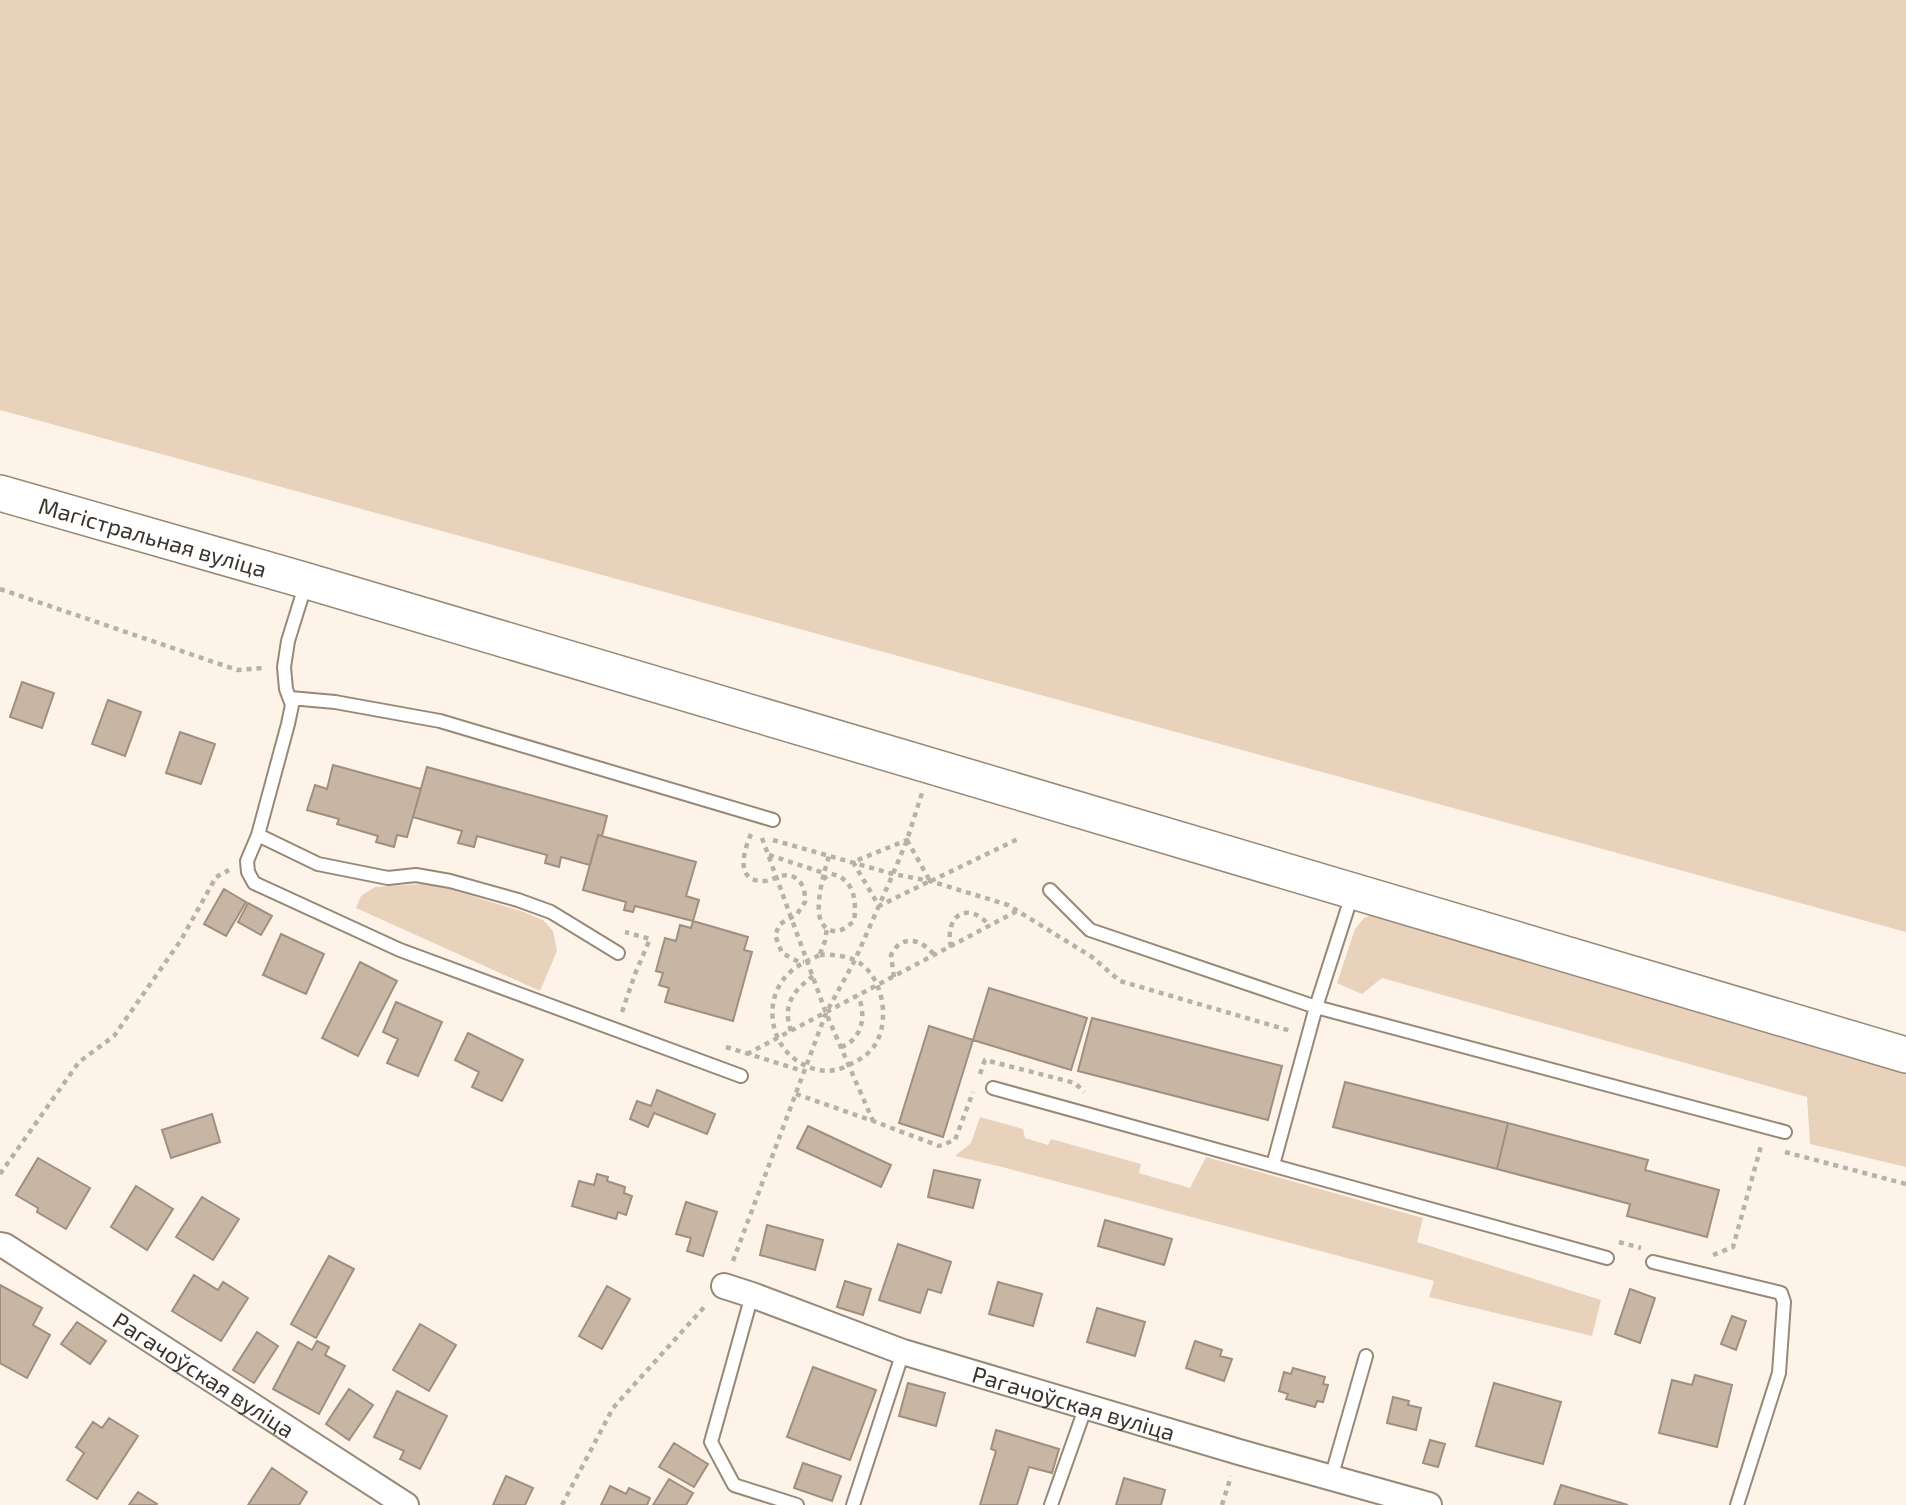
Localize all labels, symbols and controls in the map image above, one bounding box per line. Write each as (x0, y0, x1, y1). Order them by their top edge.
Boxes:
street label: Магістральная вуліца (36, 491, 270, 583)
street label: Рагачоўская вуліца (108, 1306, 300, 1443)
street label: Рагачоўская вуліца (969, 1359, 1178, 1446)

